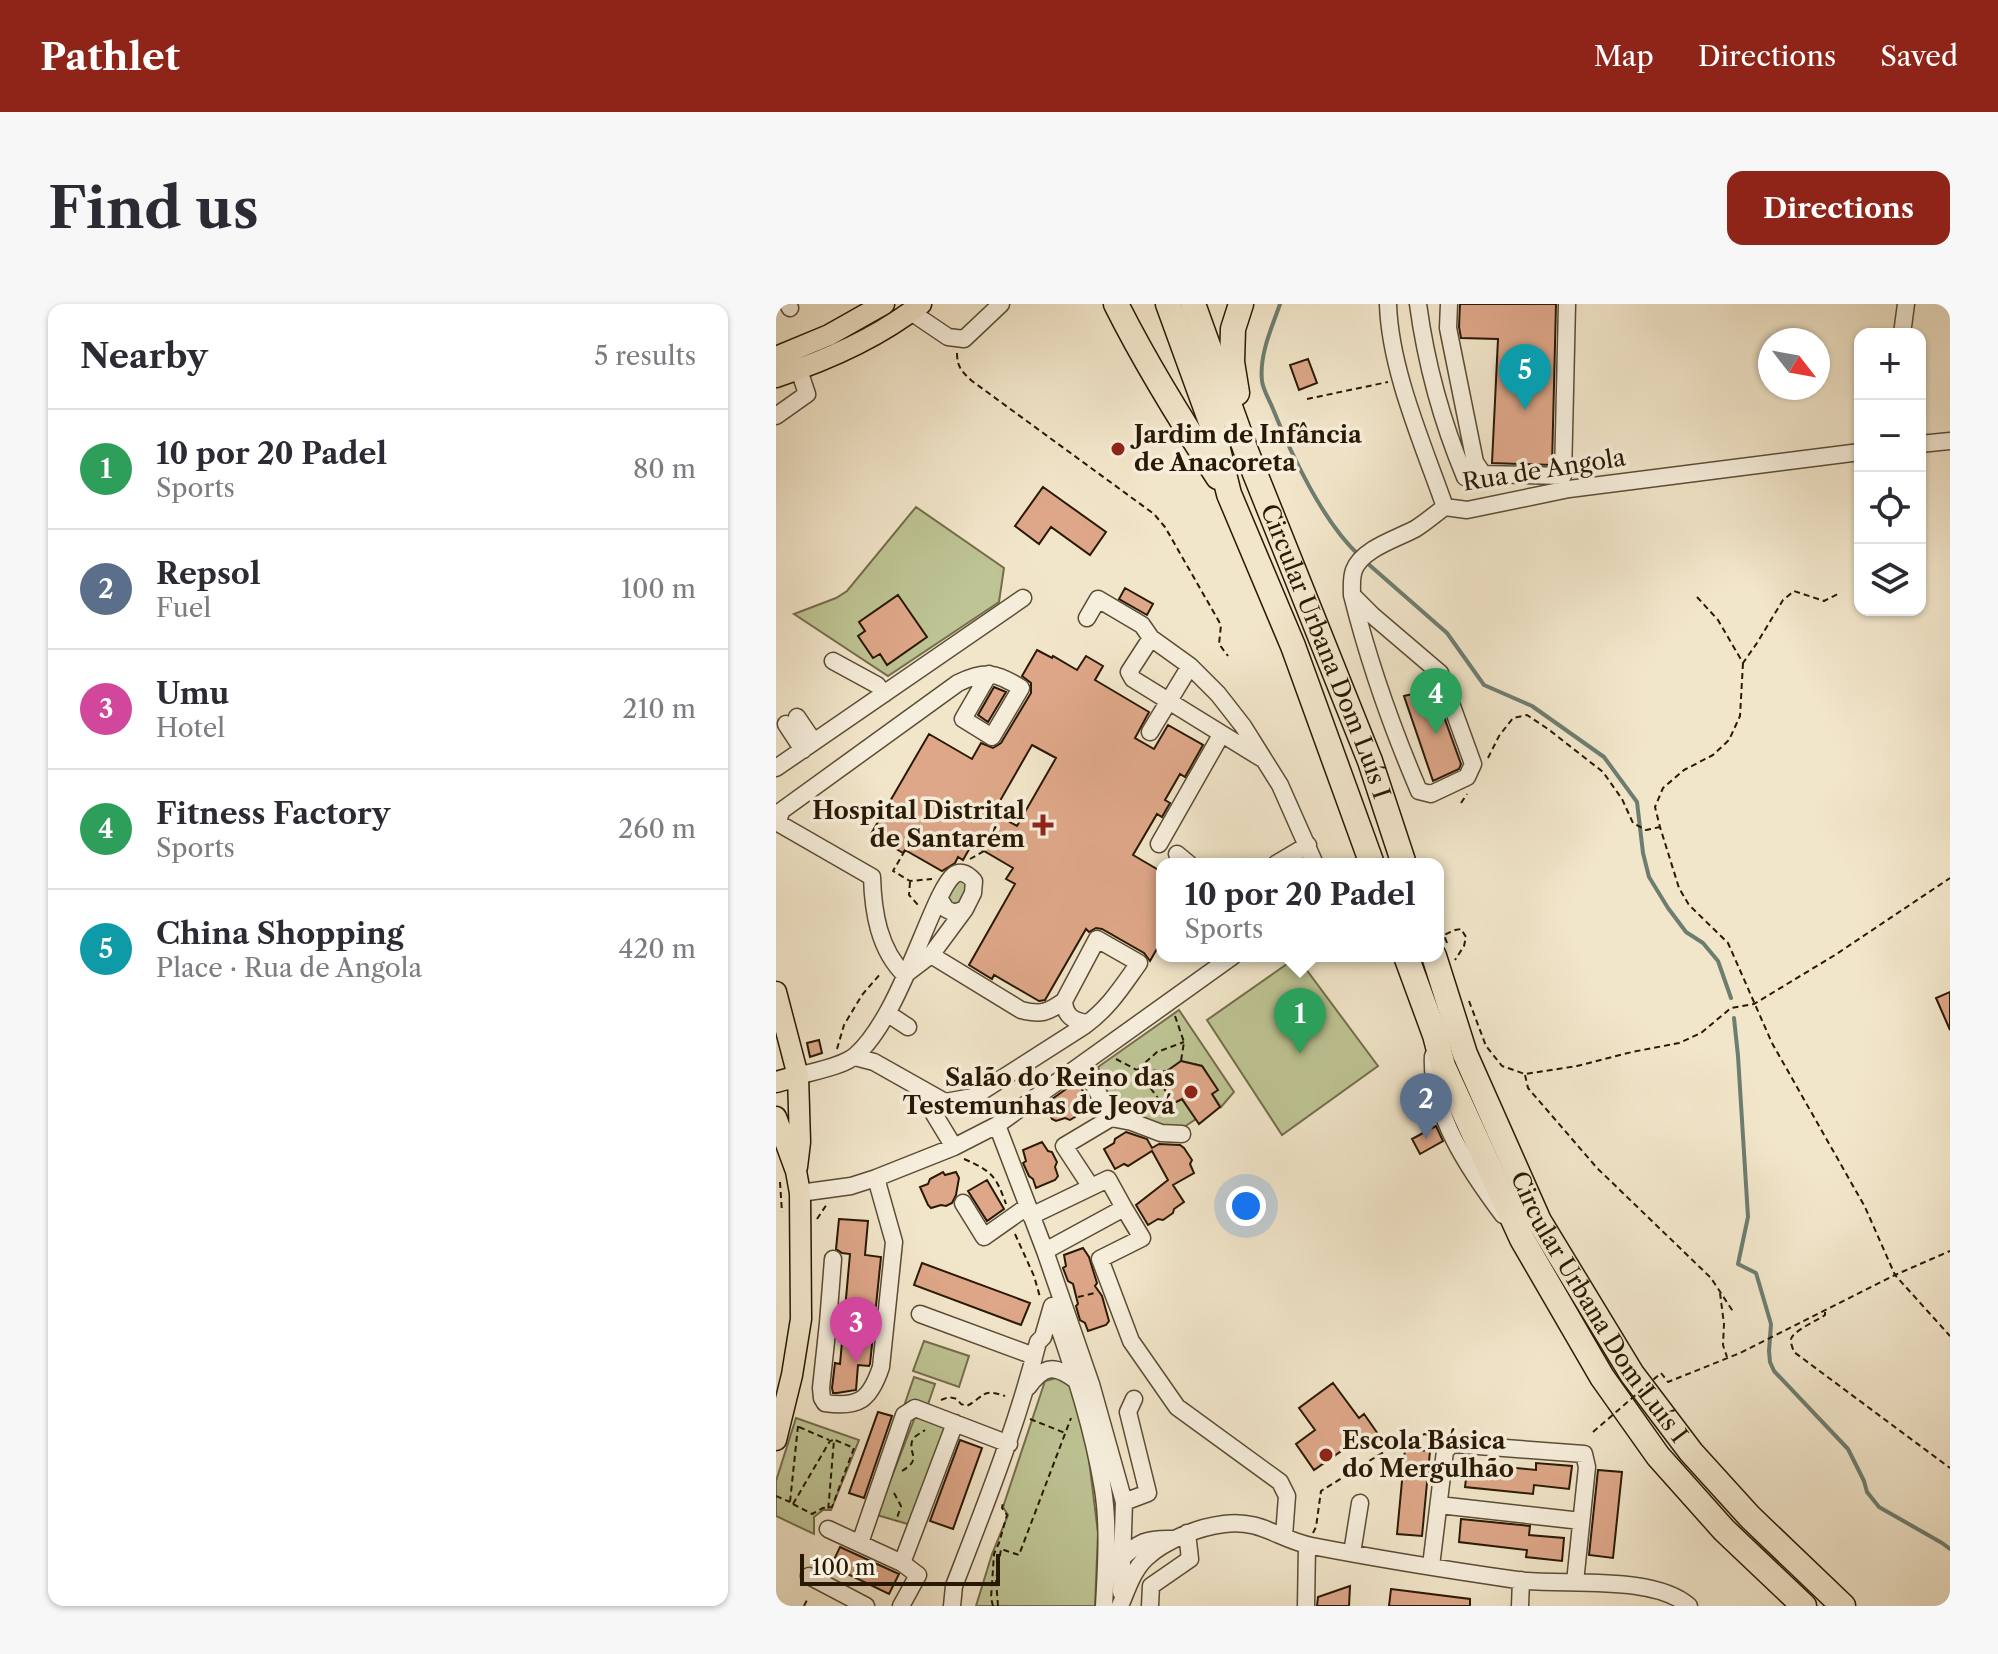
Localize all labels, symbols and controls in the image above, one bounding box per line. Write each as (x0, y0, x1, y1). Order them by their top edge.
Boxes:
text: Pathlet (40, 33, 180, 80)
text: Map (1594, 39, 1654, 73)
text: Directions (1698, 39, 1836, 73)
text: Saved (1880, 39, 1958, 73)
button: Directions (1727, 171, 1950, 245)
text: Find us (48, 174, 259, 243)
north arrow (1758, 328, 1830, 400)
map controls (1854, 328, 1926, 616)
button: + (1854, 328, 1926, 400)
text: Nearby (80, 335, 208, 377)
text: 5 results (594, 340, 696, 372)
pin: 5 (1499, 344, 1551, 410)
button: − (1854, 400, 1926, 472)
place label: Jardim de Infância de Anacoreta (1130, 420, 1363, 477)
text: 10 por 20 Padel (156, 435, 387, 472)
marker: Jardim de Infância de Anacoreta (1109, 440, 1127, 458)
street label: Rua de Angola (1460, 442, 1628, 497)
text: 1 (100, 453, 112, 485)
text: 80 m (633, 453, 696, 485)
text: Sports (156, 472, 235, 504)
button: locate (1854, 472, 1926, 544)
street label: Circular Urbana Dom Luís I (1255, 500, 1397, 803)
button: layers (1854, 544, 1926, 616)
text: Repsol (156, 555, 261, 592)
text: 2 (98, 573, 114, 605)
text: 100 m (621, 573, 696, 605)
text: Fuel (156, 592, 211, 624)
pin: 4 (1410, 668, 1462, 734)
text: Umu (156, 675, 229, 712)
text: 3 (99, 693, 113, 725)
text: 210 m (623, 693, 696, 725)
text: Hotel (156, 712, 225, 744)
text: Fitness Factory (156, 795, 390, 832)
place label: Hospital Distrital de Santarém (812, 796, 1025, 853)
text: 4 (98, 813, 114, 845)
text: 260 m (618, 813, 696, 845)
marker: Hospital Distrital de Santarém (1032, 814, 1054, 836)
text: Sports (156, 832, 235, 864)
popup (1156, 858, 1444, 962)
text: 10 por 20 Padel (1184, 876, 1416, 913)
text: Sports (1184, 913, 1263, 945)
text: China Shopping (156, 915, 404, 952)
text: 5 (99, 933, 113, 965)
text: 420 m (618, 933, 696, 965)
text: Place · Rua de Angola (156, 952, 422, 984)
pin: 1 (1274, 988, 1326, 1054)
place label: Salão do Reino das Testemunhas de Jeová (903, 1063, 1176, 1120)
pin: 2 (1400, 1073, 1452, 1139)
marker: Salão do Reino das Testemunhas de Jeová (1182, 1083, 1200, 1101)
street label: Circular Urbana Dom Luís I (1505, 1167, 1694, 1448)
your location (1226, 1186, 1266, 1226)
pin: 3 (830, 1297, 882, 1363)
place label: Escola Básica do Mergulhão (1342, 1426, 1514, 1483)
marker: Escola Básica do Mergulhão (1317, 1446, 1335, 1464)
scale bar (800, 1550, 1000, 1586)
text: 100 m (812, 1554, 875, 1581)

